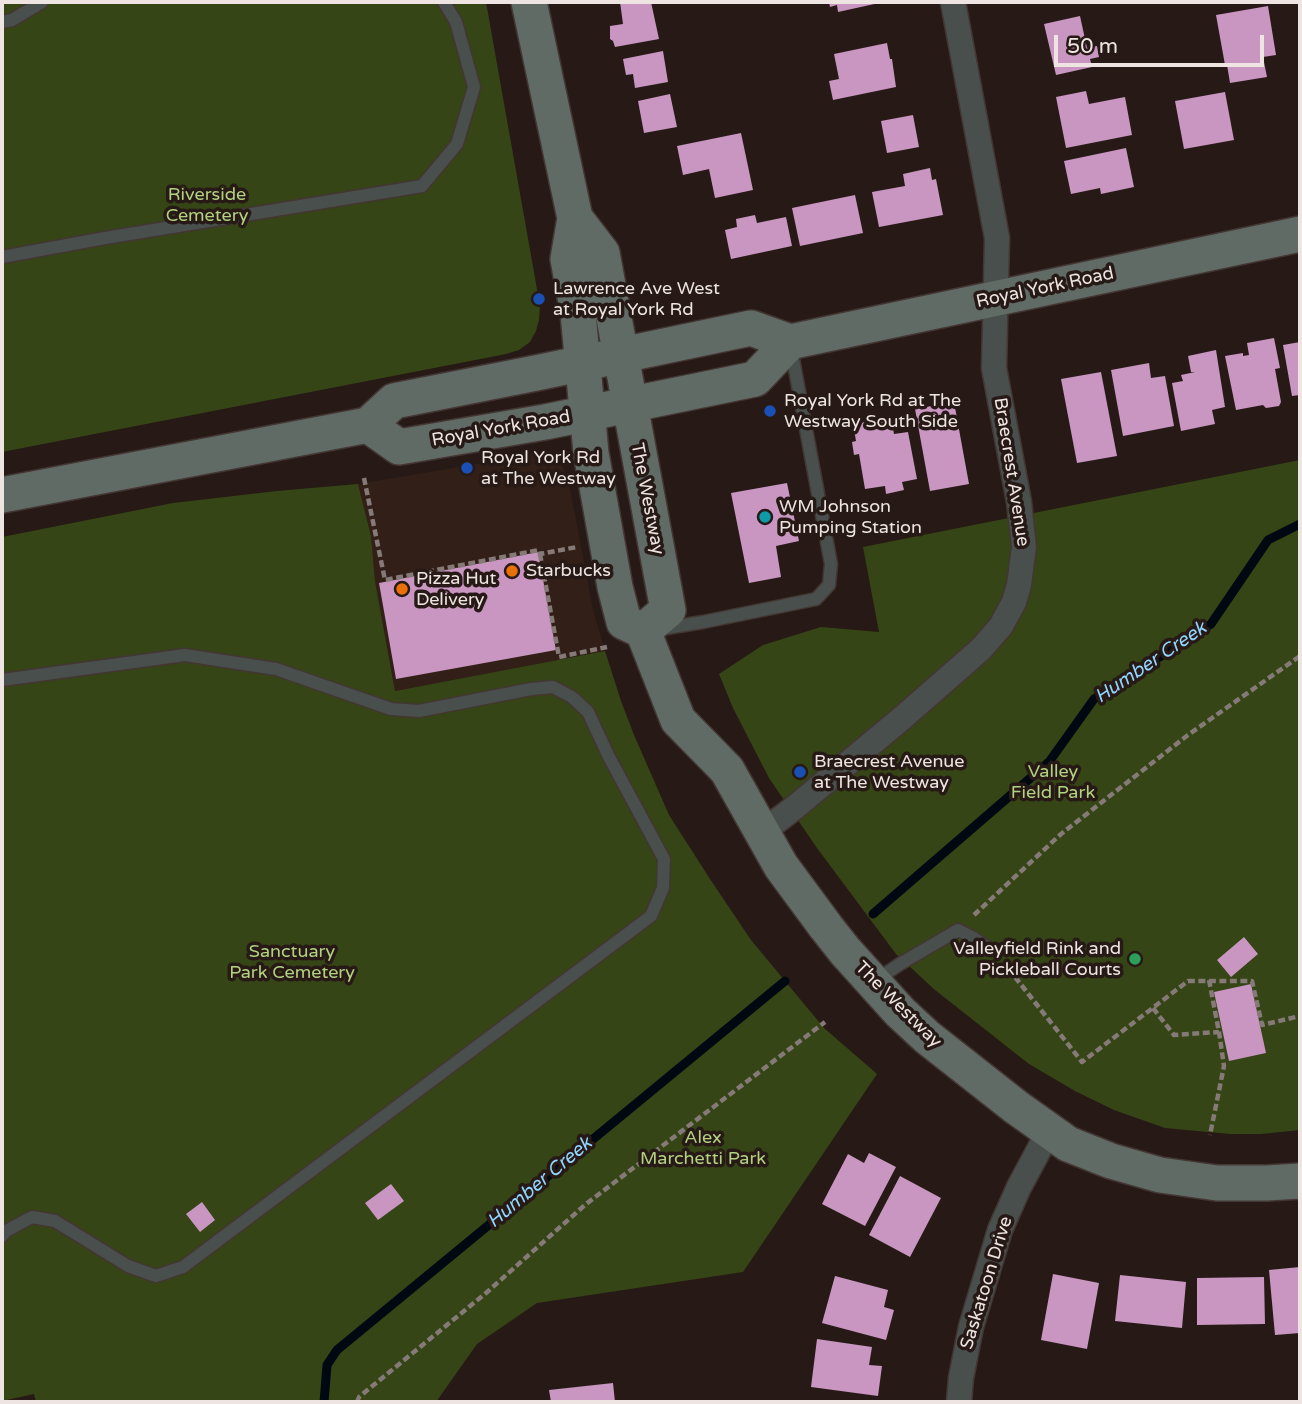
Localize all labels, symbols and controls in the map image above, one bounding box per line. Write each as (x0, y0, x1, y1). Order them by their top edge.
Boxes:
scale bar (1057, 21, 1267, 65)
text: 50 m (1067, 34, 1118, 59)
park label: Riverside Cemetery (166, 184, 248, 227)
street label: Royal York Road (974, 263, 1116, 313)
place label: Lawrence Ave West at Royal York Rd (553, 278, 720, 320)
marker: Lawrence Ave West at Royal York Rd (531, 291, 547, 307)
place label: Royal York Rd at The Westway South Side (784, 390, 961, 432)
street label: Braecrest Avenue (989, 396, 1033, 548)
marker: Royal York Rd at The Westway South Side (762, 403, 778, 419)
street label: Royal York Road (430, 406, 572, 452)
street label: The Westway (626, 441, 668, 557)
place label: Royal York Rd at The Westway (481, 447, 616, 490)
marker: Royal York Rd at The Westway (459, 460, 475, 476)
place label: WM Johnson Pumping Station (779, 496, 922, 538)
marker: WM Johnson Pumping Station (757, 509, 773, 525)
place label: Starbucks (526, 560, 611, 582)
marker: Starbucks (504, 563, 520, 579)
place label: Pizza Hut Delivery (416, 568, 496, 610)
marker: Pizza Hut Delivery (394, 581, 410, 597)
water label: Humber Creek (1091, 617, 1211, 709)
place label: Braecrest Avenue at The Westway (814, 751, 964, 794)
park label: Valley Field Park (1011, 761, 1095, 804)
marker: Braecrest Avenue at The Westway (792, 764, 808, 780)
place label: Valleyfield Rink and Pickleball Courts (953, 938, 1121, 981)
park label: Sanctuary Park Cemetery (229, 941, 355, 984)
marker: Valleyfield Rink and Pickleball Courts (1127, 951, 1143, 967)
street label: The Westway (850, 957, 946, 1053)
park label: Alex Marchetti Park (640, 1127, 766, 1170)
water label: Humber Creek (483, 1132, 597, 1234)
street label: Saskatoon Drive (957, 1214, 1017, 1352)

